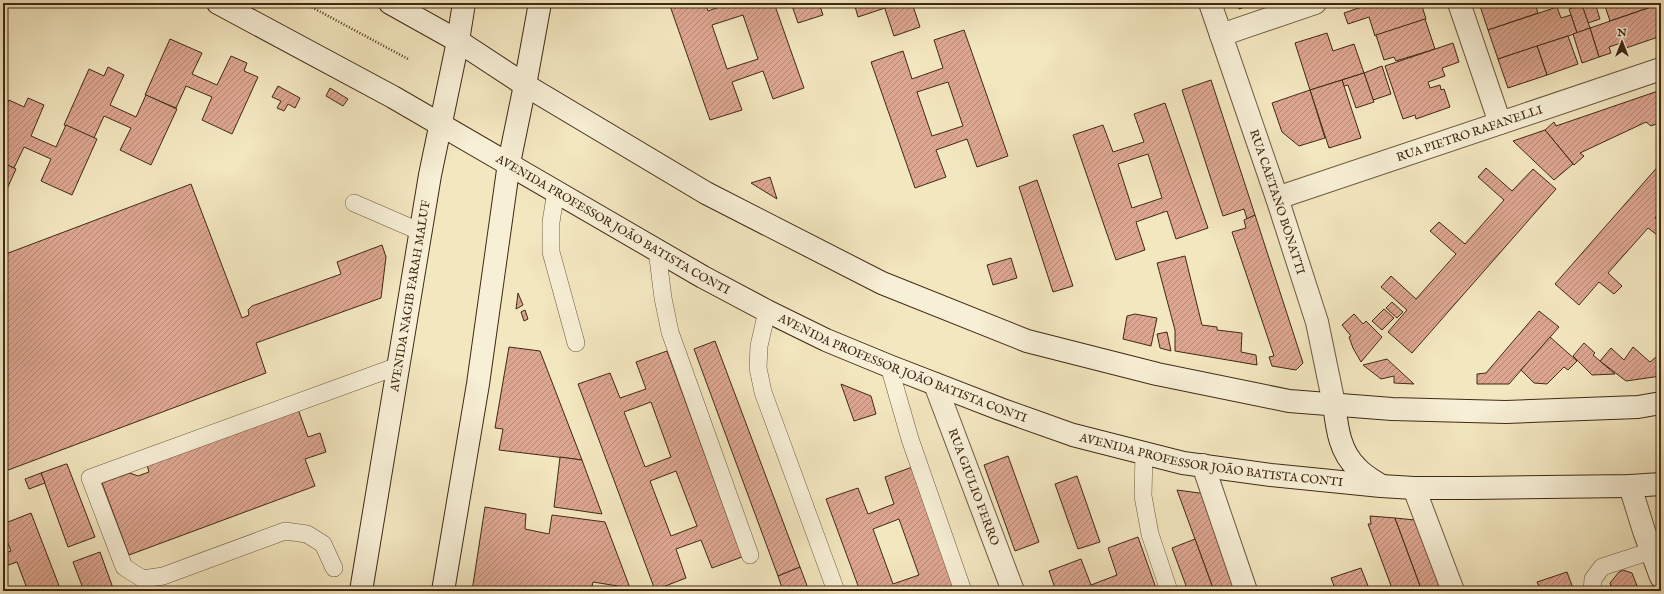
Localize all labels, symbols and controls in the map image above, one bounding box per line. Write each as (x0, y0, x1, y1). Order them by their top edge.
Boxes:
north arrow (1602, 22, 1642, 62)
text: N (1616, 26, 1627, 40)
street label: RUA PIETRO RAFANELLI (1395, 102, 1545, 165)
street label: RUA CAETANO BONATTI (1246, 127, 1308, 276)
street label: AVENIDA PROFESSOR JOÃO BATISTA CONTI (492, 151, 732, 298)
street label: AVENIDA NAGIB FARAH MALUF (387, 199, 434, 394)
street label: AVENIDA PROFESSOR JOÃO BATISTA CONTI (775, 310, 1029, 426)
street label: RUA GIULIO FERRO (944, 426, 1002, 548)
street label: AVENIDA PROFESSOR JOÃO BATISTA CONTI (1077, 430, 1344, 490)

